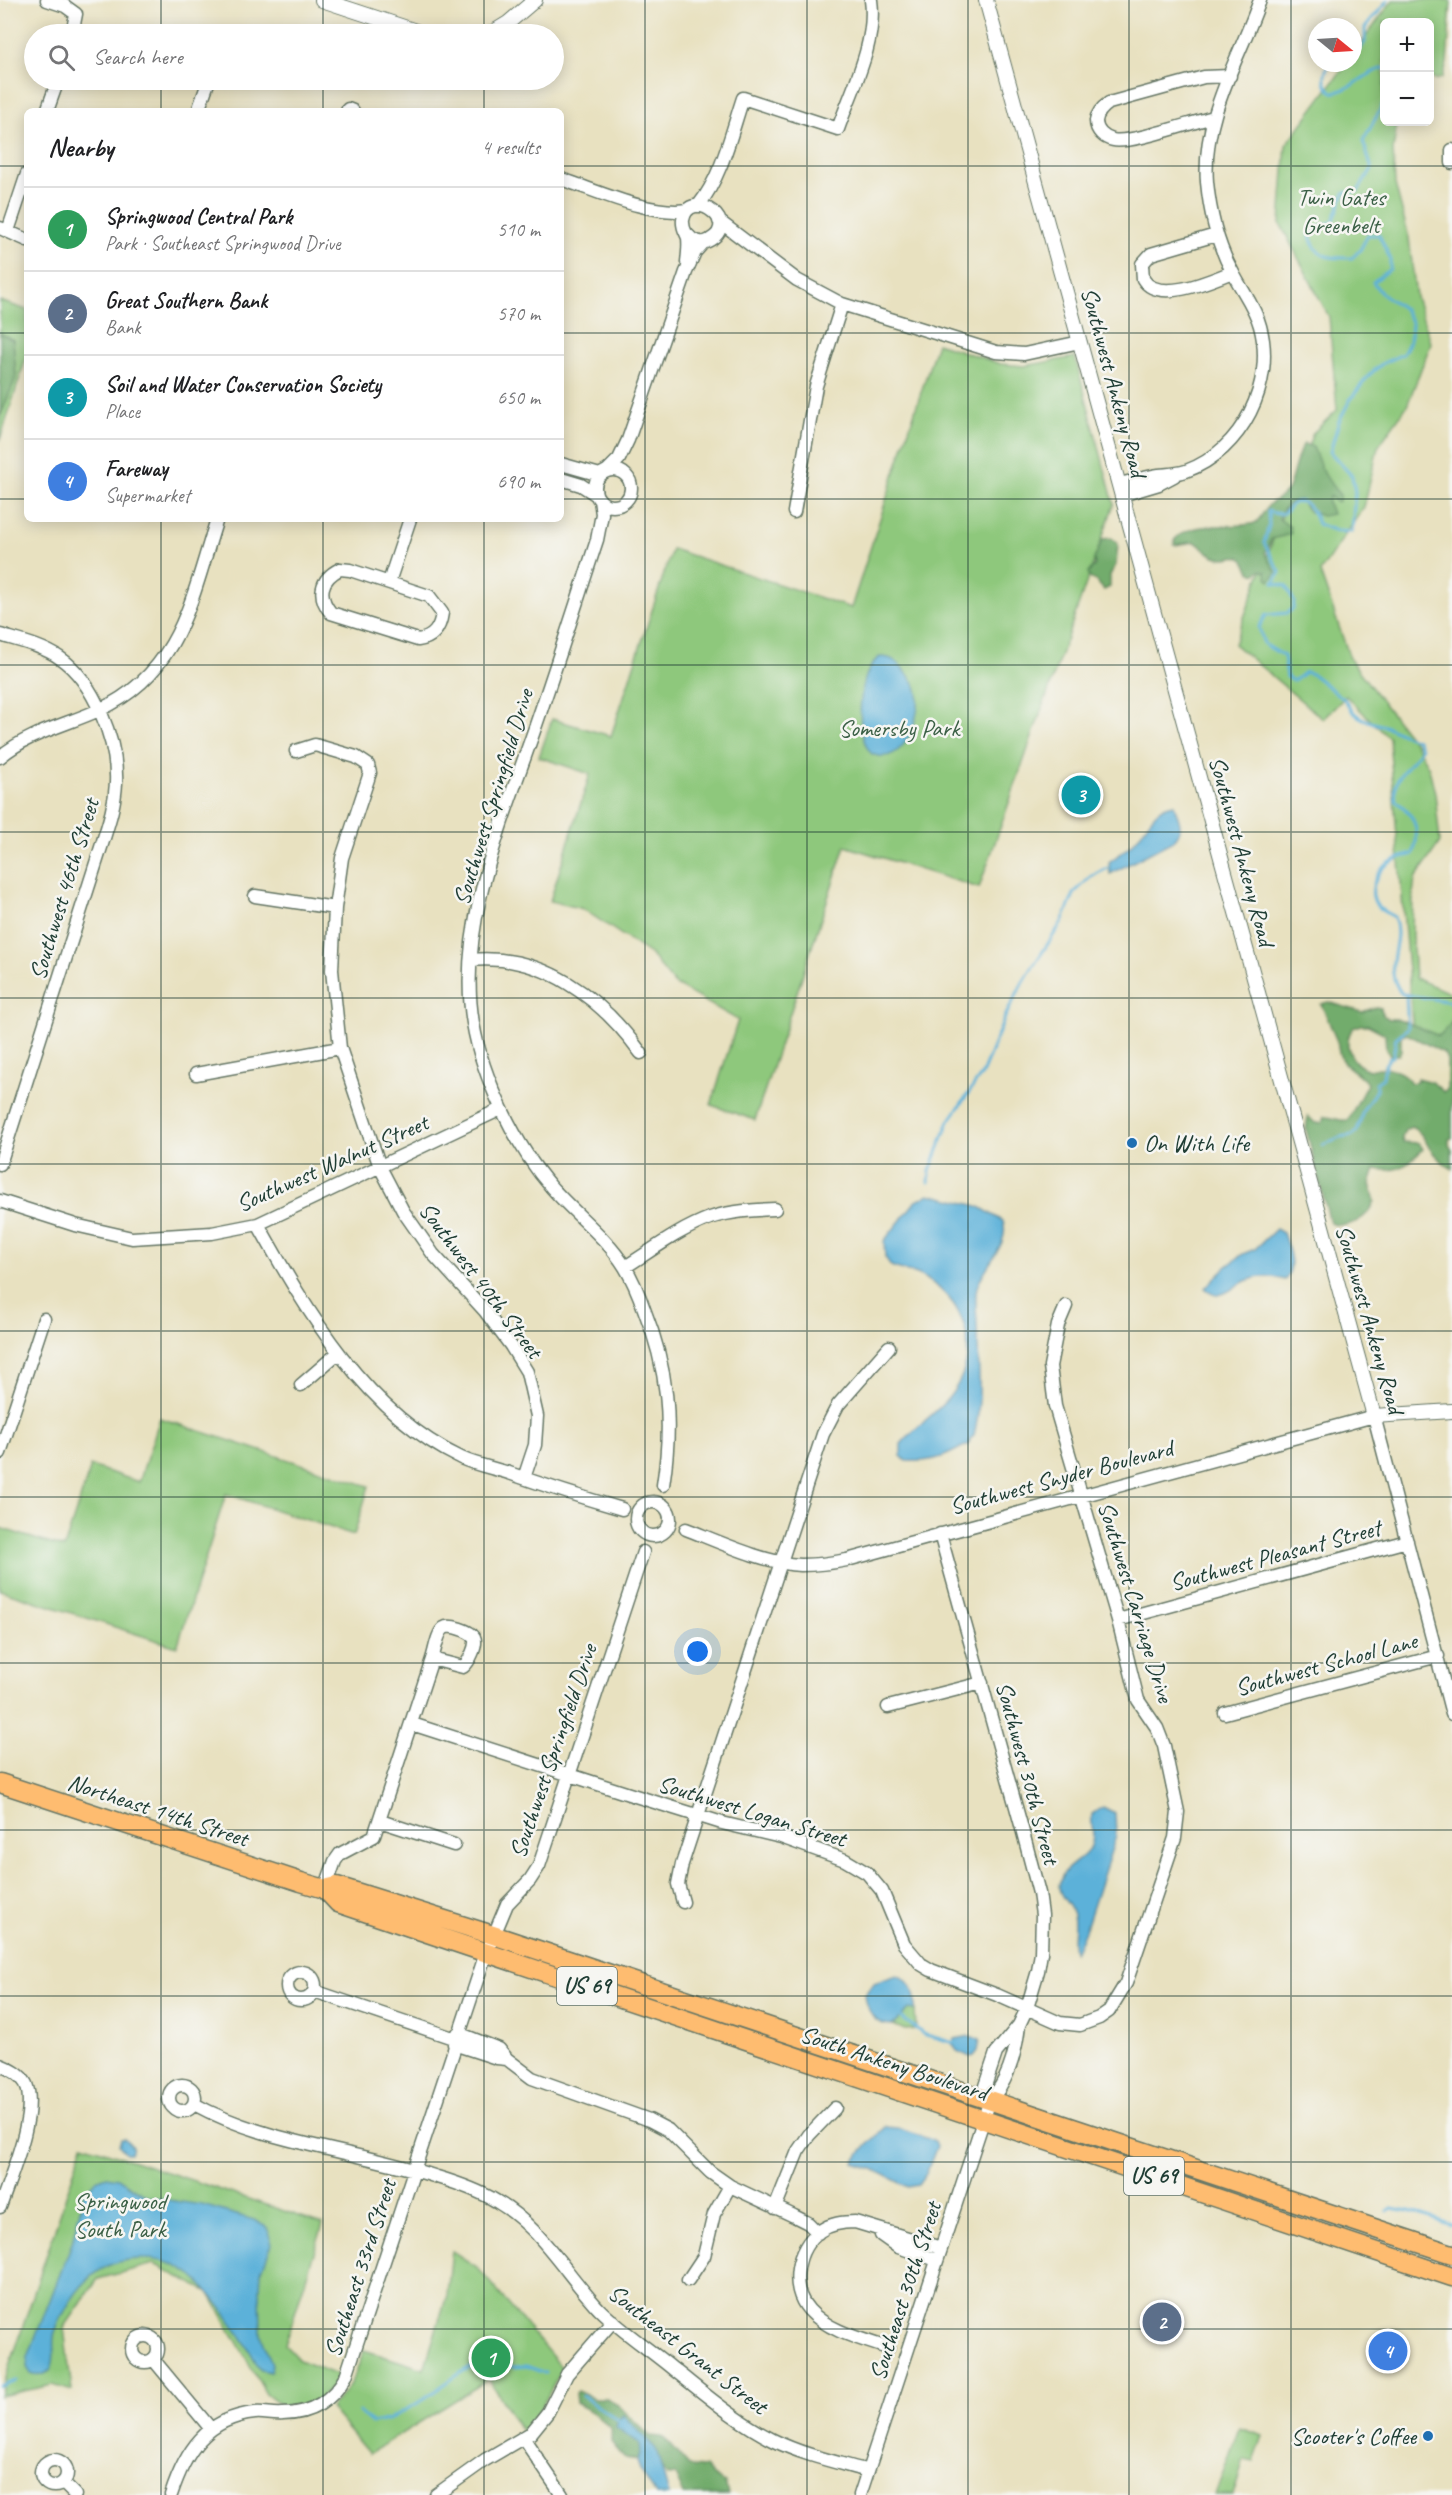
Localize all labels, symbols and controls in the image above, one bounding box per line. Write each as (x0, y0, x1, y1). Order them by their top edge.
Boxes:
north arrow (1308, 18, 1362, 72)
map controls (1380, 18, 1434, 126)
button: + (1380, 18, 1434, 72)
search box (24, 24, 564, 90)
icon: search (45, 41, 78, 74)
text: Search here (93, 43, 183, 71)
button: − (1380, 72, 1434, 126)
text: Nearby (48, 131, 113, 164)
text: 4 results (481, 135, 540, 160)
park label: Twin Gates Greenbelt (1297, 182, 1388, 240)
text: Springwood Central Park (105, 203, 292, 231)
text: 1 (63, 217, 72, 242)
text: 510 m (497, 217, 540, 242)
text: Park · Southeast Springwood Drive (105, 231, 340, 256)
street label: Southwest Ankeny Road (1074, 284, 1155, 483)
text: Great Southern Bank (105, 287, 267, 315)
text: 2 (63, 301, 72, 326)
text: 570 m (497, 301, 540, 326)
text: Bank (105, 315, 140, 340)
text: Soil and Water Conservation Society (105, 371, 381, 399)
text: 3 (63, 385, 72, 410)
text: 650 m (497, 385, 540, 410)
text: Place (105, 399, 140, 424)
text: Fareway (105, 455, 168, 483)
text: 4 (63, 469, 72, 494)
text: 690 m (497, 469, 540, 494)
text: Supermarket (105, 483, 190, 508)
street label: Southwest Springfield Drive (446, 683, 541, 908)
park label: Somersby Park (839, 713, 961, 743)
street label: Southwest Ankeny Road (1202, 753, 1283, 952)
pin: 3 (1062, 772, 1100, 818)
street label: Southwest 46th Street (22, 793, 106, 983)
street label: Southwest Walnut Street (231, 1106, 434, 1219)
place label: On With Life (1144, 1128, 1251, 1158)
marker: On With Life (1125, 1136, 1139, 1150)
street label: Southwest 40th Street (413, 1196, 551, 1366)
street label: Southwest Ankeny Road (1329, 1221, 1412, 1420)
street label: Southwest Snyder Boulevard (946, 1432, 1179, 1521)
street label: Southwest Carriage Drive (1091, 1498, 1181, 1708)
street label: Southwest Pleasant Street (1166, 1512, 1387, 1598)
street label: Southwest School Lane (1232, 1625, 1422, 1703)
your location (683, 1637, 712, 1666)
street label: Southwest Springfield Drive (502, 1638, 604, 1862)
street label: Southwest 30th Street (989, 1678, 1067, 1870)
street label: Northeast 14th Street (64, 1767, 254, 1854)
street label: Southwest Logan Street (654, 1768, 852, 1854)
road number: US 69 (557, 1967, 617, 2005)
street label: South Ankeny Boulevard (797, 2019, 995, 2109)
road number: US 69 (1124, 2157, 1184, 2195)
street label: Southeast 33rd Street (317, 2173, 404, 2361)
park label: Springwood South Park (74, 2186, 170, 2244)
street label: Southeast 30th Street (862, 2196, 949, 2384)
street label: Southeast Grant Street (602, 2277, 775, 2422)
pin: 2 (1142, 2300, 1182, 2344)
pin: 4 (1368, 2328, 1408, 2374)
pin: 1 (472, 2336, 510, 2380)
place label: Scooter's Coffee (1291, 2421, 1418, 2451)
marker: Scooter's Coffee (1421, 2429, 1435, 2443)

